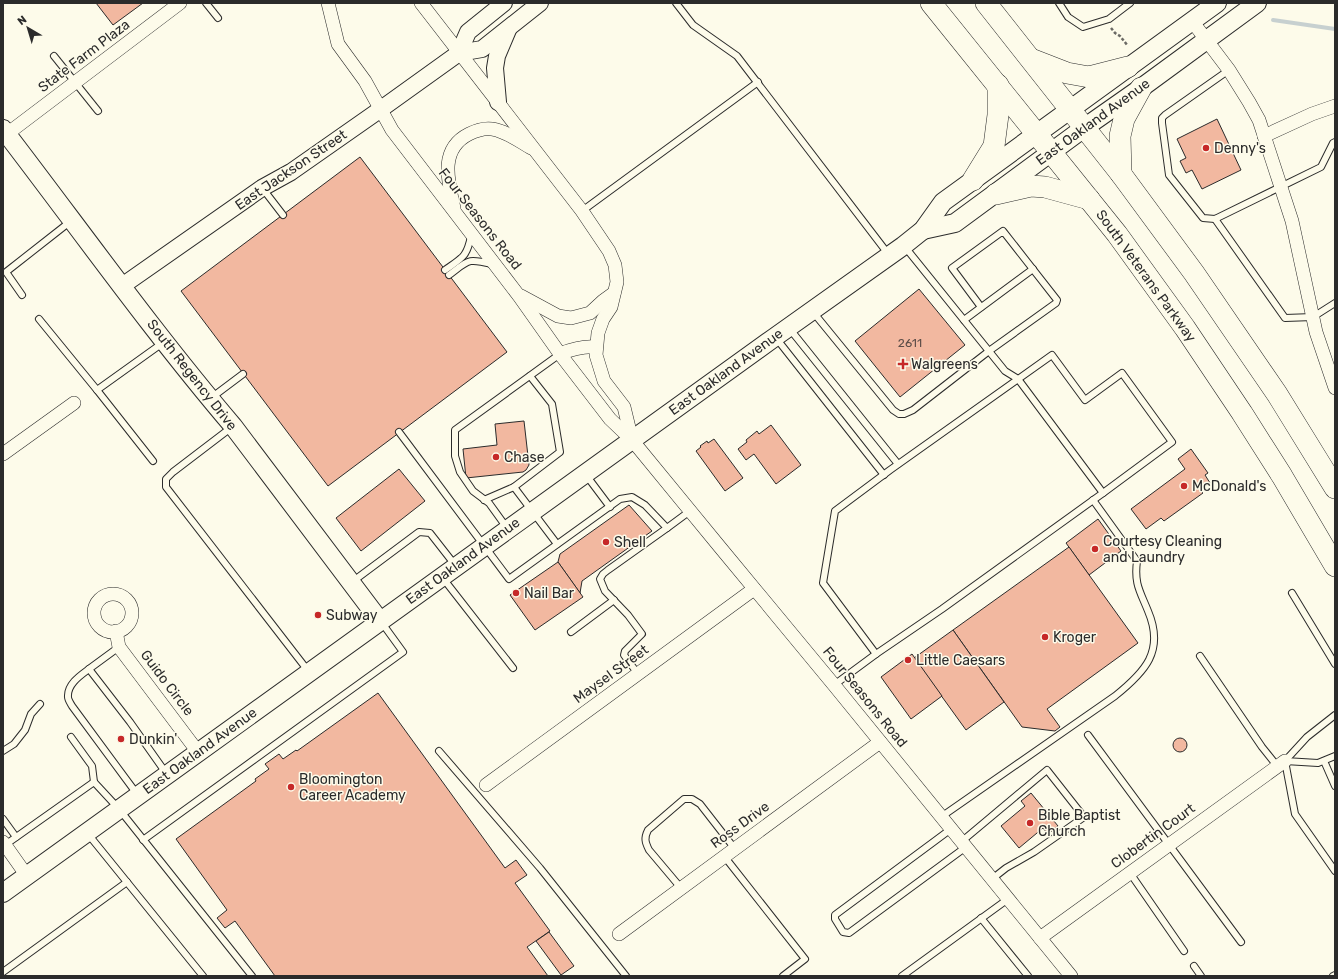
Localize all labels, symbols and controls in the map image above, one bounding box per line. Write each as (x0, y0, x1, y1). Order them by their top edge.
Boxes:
north arrow (8, 8, 48, 48)
text: N (15, 13, 29, 28)
street label: State Farm Plaza (35, 16, 133, 96)
street label: East Oakland Avenue (1033, 75, 1153, 169)
street label: East Jackson Street (232, 126, 351, 214)
place label: Denny's (1214, 140, 1266, 157)
marker: Denny's (1201, 143, 1211, 153)
street label: Four Seasons Road (435, 165, 525, 273)
street label: South Veterans Parkway (1092, 207, 1200, 346)
street label: South Regency Drive (143, 316, 241, 434)
street label: East Oakland Avenue (666, 325, 786, 419)
house number: 2611 (898, 336, 922, 350)
place label: Walgreens (911, 356, 978, 373)
marker: Walgreens (898, 359, 908, 369)
place label: Chase (504, 449, 545, 466)
marker: Chase (491, 452, 501, 462)
place label: McDonald's (1192, 478, 1266, 495)
marker: McDonald's (1179, 481, 1189, 491)
street label: East Oakland Avenue (403, 514, 523, 608)
place label: Courtesy Cleaning and Laundry (1103, 533, 1222, 566)
place label: Shell (614, 534, 646, 551)
marker: Shell (601, 537, 611, 547)
marker: Courtesy Cleaning and Laundry (1090, 544, 1100, 554)
place label: Nail Bar (524, 585, 575, 602)
marker: Nail Bar (511, 588, 521, 598)
place label: Subway (326, 607, 378, 624)
marker: Subway (313, 610, 323, 620)
place label: Kroger (1053, 629, 1097, 646)
marker: Kroger (1040, 632, 1050, 642)
street label: Maysel Street (570, 641, 652, 707)
street label: Four Seasons Road (819, 643, 911, 751)
street label: Guido Circle (137, 647, 197, 719)
place label: Little Caesars (916, 652, 1005, 669)
marker: Little Caesars (903, 655, 913, 665)
street label: East Oakland Avenue (140, 704, 260, 798)
place label: Dunkin' (129, 731, 177, 748)
marker: Dunkin' (116, 734, 126, 744)
place label: Bloomington Career Academy (299, 771, 406, 804)
marker: Bloomington Career Academy (286, 782, 296, 792)
street label: Ross Drive (707, 798, 773, 852)
street label: Clobertin Court (1108, 800, 1199, 872)
place label: Bible Baptist Church (1038, 807, 1121, 840)
marker: Bible Baptist Church (1025, 818, 1035, 828)

